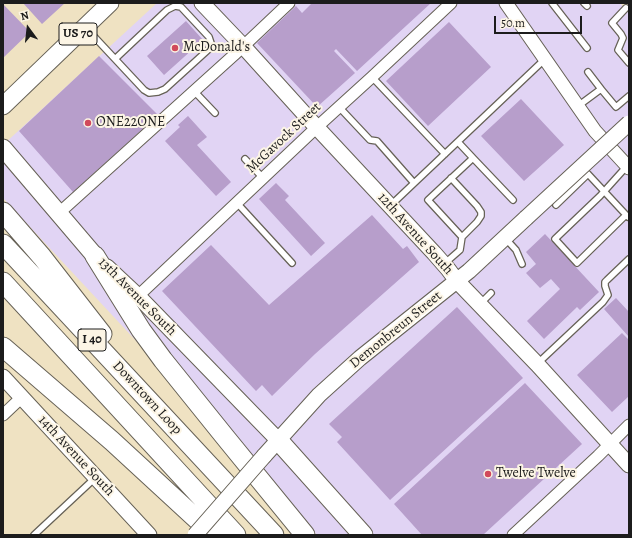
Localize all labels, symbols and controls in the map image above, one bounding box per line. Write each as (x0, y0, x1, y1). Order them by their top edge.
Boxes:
north arrow (8, 8, 48, 48)
text: N (19, 8, 31, 24)
scale bar (496, 8, 584, 34)
text: 50 m (501, 15, 525, 31)
road number: US 70 (59, 23, 97, 45)
place label: McDonald's (183, 40, 250, 56)
marker: McDonald's (170, 43, 180, 53)
street label: McGavock Street (243, 99, 325, 177)
place label: ONE22ONE (96, 115, 165, 131)
marker: ONE22ONE (83, 118, 93, 128)
street label: 12th Avenue South (374, 190, 456, 278)
street label: 13th Avenue South (94, 254, 180, 340)
street label: Demonbreun Street (347, 288, 445, 372)
road number: I 40 (78, 329, 106, 351)
street label: Downtown Loop (109, 358, 185, 438)
street label: 14th Avenue South (34, 412, 118, 500)
place label: Twelve Twelve (496, 466, 576, 482)
marker: Twelve Twelve (483, 469, 493, 479)

